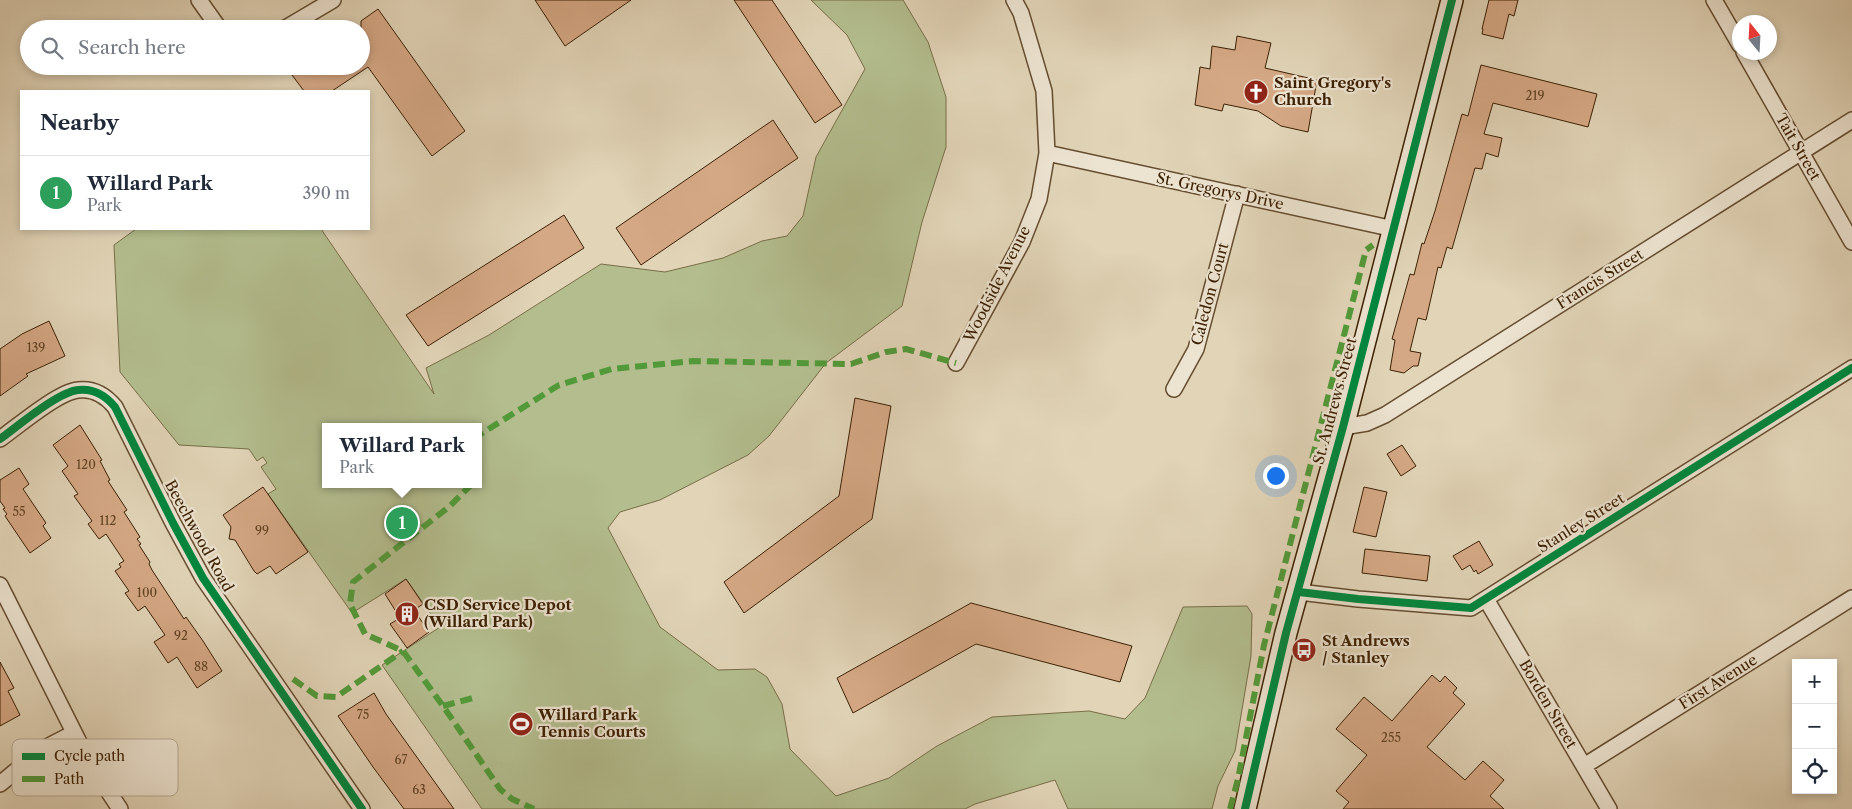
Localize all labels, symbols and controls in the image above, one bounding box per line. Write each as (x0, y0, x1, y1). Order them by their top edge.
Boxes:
north arrow (1732, 15, 1777, 60)
search box (20, 20, 370, 75)
icon: search (38, 34, 66, 62)
text: Search here (78, 36, 186, 59)
place label: Saint Gregory's Church (1274, 73, 1391, 109)
church icon: Saint Gregory's Church (1243, 79, 1269, 105)
house number: 219 (1526, 88, 1544, 103)
text: Nearby (40, 110, 119, 135)
street label: Tait Street (1772, 110, 1826, 184)
street label: St. Gregorys Drive (1155, 168, 1286, 213)
text: Willard Park (87, 172, 213, 195)
text: 1 (52, 183, 60, 203)
text: 390 m (303, 183, 350, 203)
text: Park (87, 195, 122, 215)
street label: Woodside Avenue (959, 222, 1034, 346)
street label: Caledon Court (1187, 240, 1233, 347)
street label: Francis Street (1553, 244, 1647, 313)
street label: St. Andrews Street (1308, 335, 1361, 466)
house number: 139 (27, 340, 45, 355)
popup (322, 423, 482, 488)
text: Willard Park (339, 434, 465, 457)
house number: 120 (76, 457, 96, 472)
text: Park (339, 457, 374, 477)
your location (1263, 463, 1289, 489)
street label: Beechwood Road (161, 477, 238, 595)
street label: Stanley Street (1534, 488, 1628, 557)
house number: 55 (12, 504, 26, 519)
pin: 1 (386, 504, 418, 542)
house number: 112 (100, 513, 117, 528)
house number: 99 (255, 523, 269, 538)
house number: 100 (137, 585, 157, 600)
place label: CSD Service Depot (Willard Park) (424, 595, 571, 631)
building icon: CSD Service Depot (Willard Park) (394, 601, 420, 627)
house number: 92 (174, 628, 188, 643)
place label: St Andrews / Stanley (1322, 631, 1410, 667)
bus stop icon: St Andrews / Stanley (1291, 637, 1317, 663)
street label: First Avenue (1675, 650, 1761, 713)
street label: Borden Street (1515, 656, 1582, 752)
house number: 88 (194, 659, 208, 674)
map controls (1792, 659, 1837, 794)
button: + (1792, 659, 1837, 704)
button: − (1792, 704, 1837, 749)
place label: Willard Park Tennis Courts (537, 705, 646, 741)
house number: 75 (357, 707, 369, 722)
sports icon: Willard Park Tennis Courts (508, 711, 534, 737)
house number: 255 (1381, 730, 1401, 745)
legend (12, 739, 178, 796)
text: Cycle path (54, 747, 125, 765)
button: locate (1792, 749, 1837, 794)
house number: 67 (395, 752, 407, 767)
text: Path (54, 770, 84, 788)
house number: 63 (412, 782, 426, 797)

